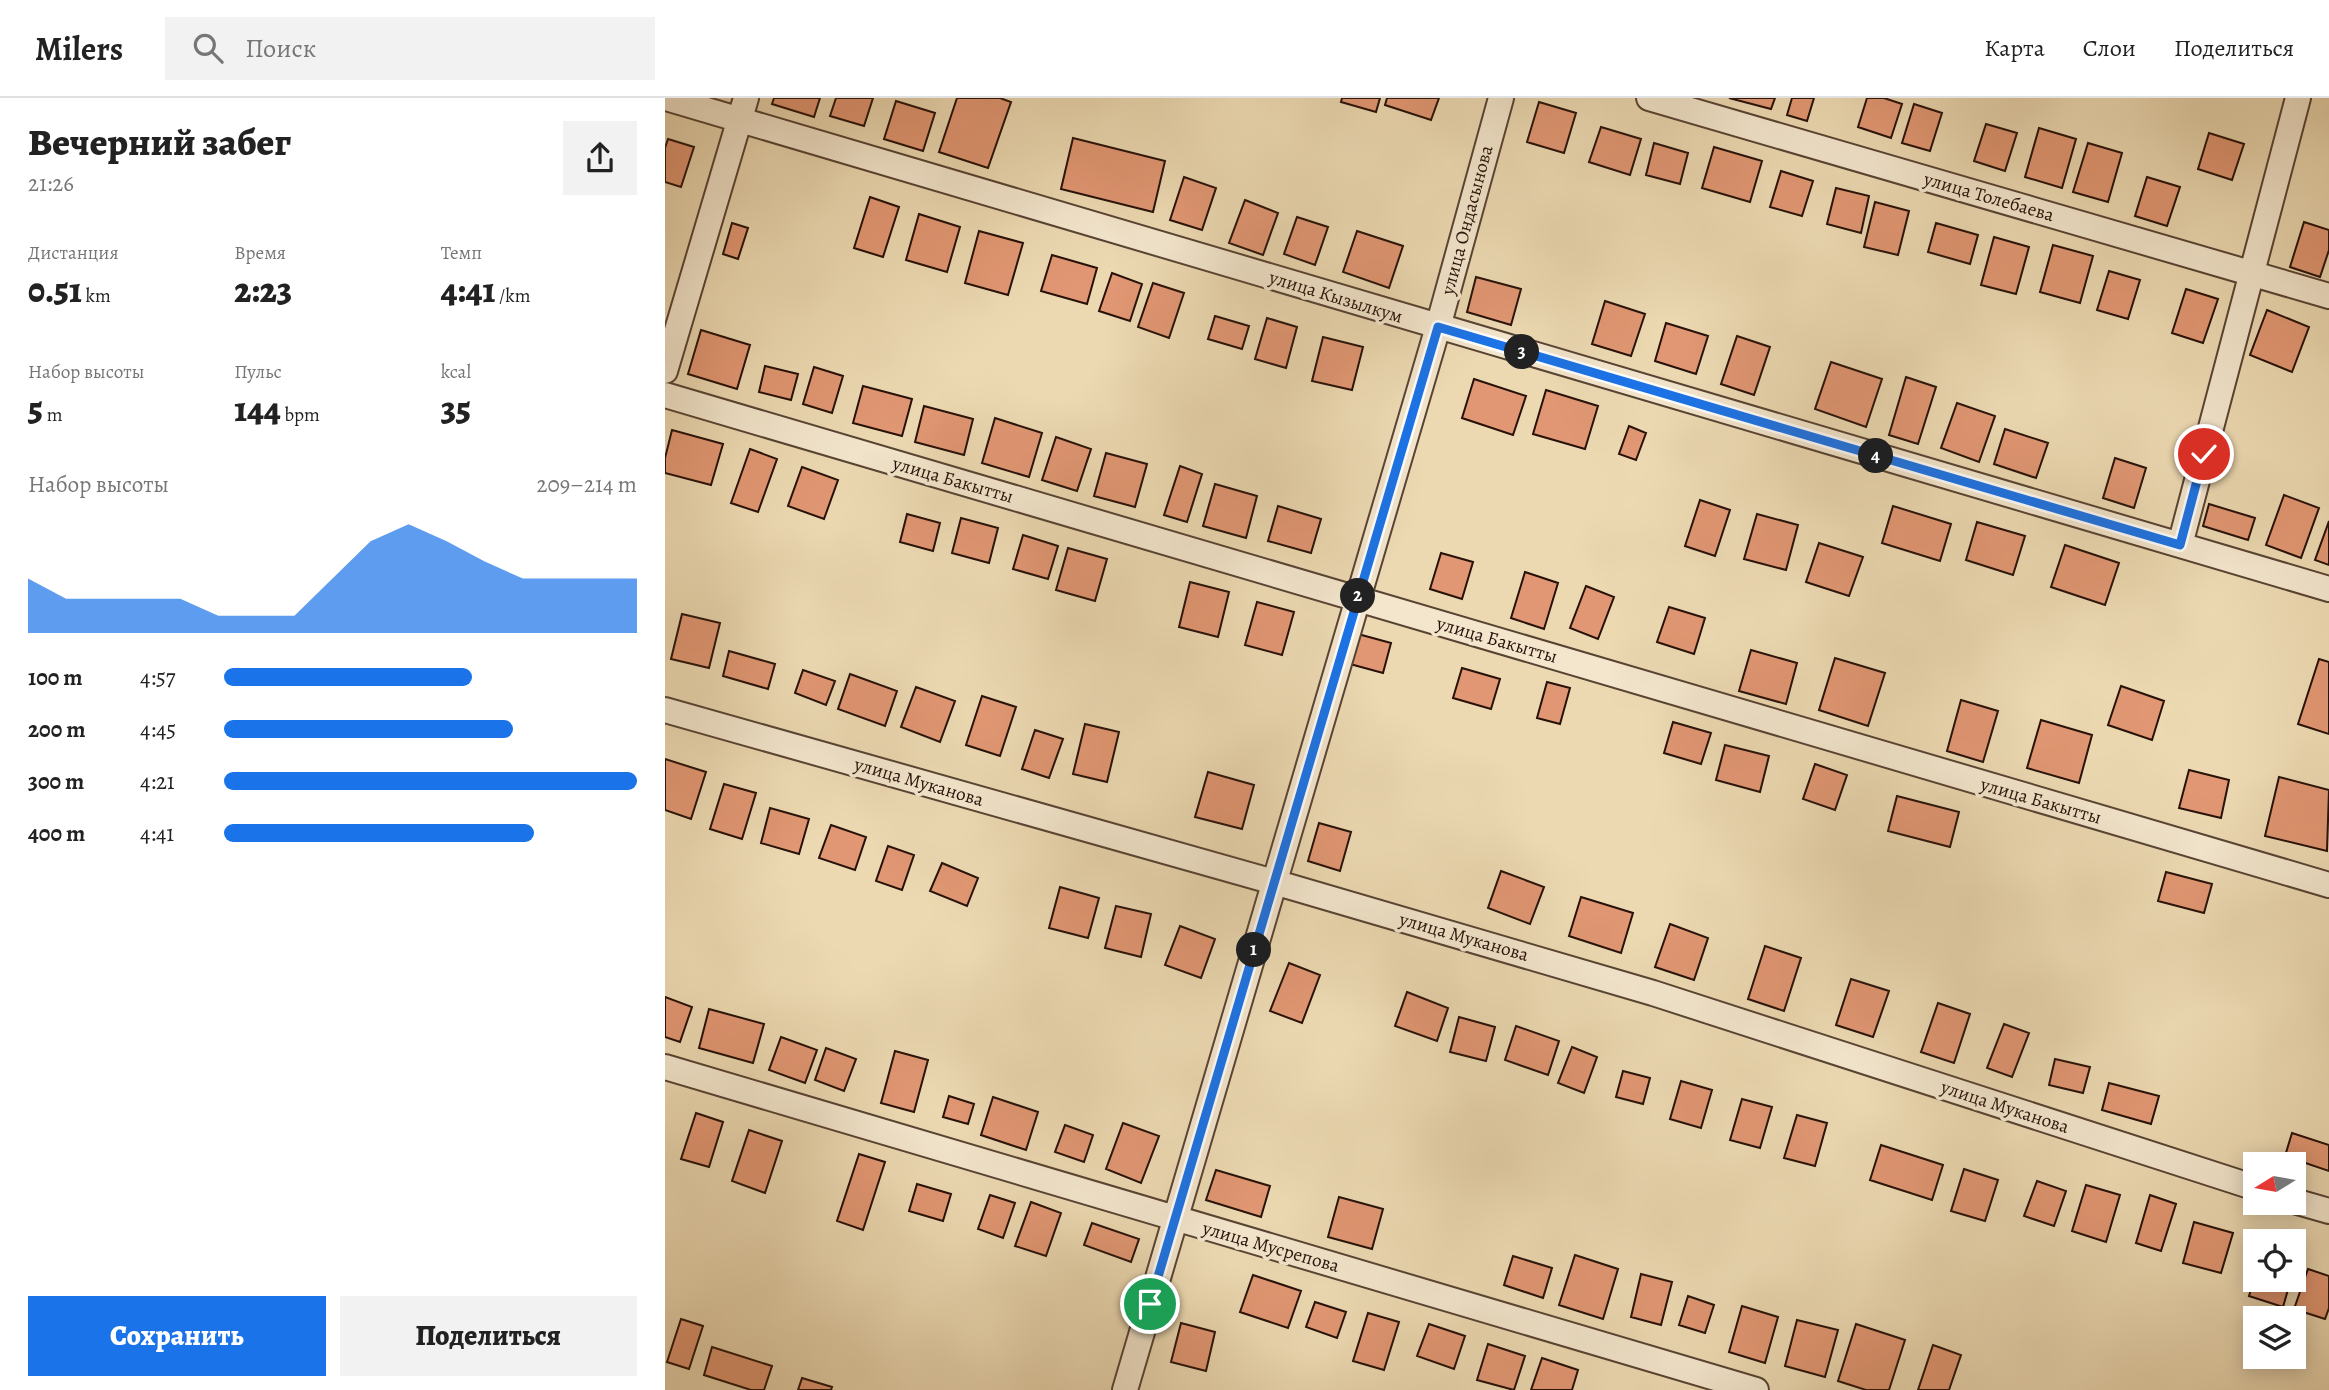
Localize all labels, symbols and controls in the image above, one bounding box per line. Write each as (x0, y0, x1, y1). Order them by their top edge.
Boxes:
search box (165, 17, 655, 80)
text: Milers (35, 26, 123, 71)
icon: search (189, 29, 227, 67)
text: Поиск (245, 31, 316, 66)
text: Карта (1984, 32, 2045, 64)
text: Слои (2083, 32, 2136, 64)
text: Поделиться (2174, 32, 2294, 64)
text: Вечерний забег (28, 116, 291, 168)
button: share (563, 121, 637, 195)
street label: улица Ондасынова (1434, 142, 1500, 299)
street label: улица Толебаева (1920, 166, 2057, 228)
text: 21:26 (28, 168, 74, 199)
text: Дистанция (28, 240, 119, 266)
text: Время (234, 240, 286, 266)
text: Темп (441, 240, 482, 266)
street label: улица Кызылкум (1265, 264, 1406, 330)
text: 0.51 (28, 266, 82, 314)
text: 2:23 (234, 266, 292, 314)
text: 4:41 (441, 266, 495, 314)
text: km (82, 283, 111, 309)
text: /km (495, 283, 531, 309)
pin: 3 (1505, 334, 1539, 370)
text: 3 (1517, 338, 1526, 364)
text: Набор высоты (28, 359, 144, 385)
text: Пульс (234, 359, 282, 385)
text: kcal (441, 359, 471, 385)
text: 5 (28, 385, 43, 433)
text: 144 (234, 385, 281, 433)
text: 35 (441, 385, 471, 433)
text: m (43, 402, 62, 428)
text: bpm (281, 402, 320, 428)
pin (2174, 424, 2234, 484)
icon: check (2185, 435, 2223, 473)
pin: 4 (1859, 438, 1893, 474)
text: 4 (1871, 442, 1880, 468)
street label: улица Бакытты (889, 450, 1016, 510)
text: Набор высоты (28, 469, 169, 500)
text: 209–214 m (536, 469, 637, 500)
pin: 2 (1341, 578, 1375, 614)
text: 2 (1353, 582, 1362, 608)
street label: улица Бакытты (1433, 610, 1560, 670)
text: 100 m (28, 662, 83, 693)
text: 4:57 (140, 662, 175, 693)
text: 200 m (28, 714, 86, 745)
text: 4:45 (140, 714, 176, 745)
street label: улица Муканова (850, 751, 987, 813)
text: 300 m (28, 766, 84, 797)
text: 4:21 (140, 766, 175, 797)
street label: улица Бакытты (1977, 771, 2104, 831)
text: 400 m (28, 818, 85, 849)
text: 4:41 (140, 818, 174, 849)
street label: улица Муканова (1395, 906, 1532, 968)
pin: 1 (1237, 932, 1271, 968)
text: 1 (1250, 936, 1257, 962)
street label: улица Муканова (1937, 1074, 2073, 1140)
north arrow (2243, 1152, 2307, 1214)
map controls (2243, 1152, 2306, 1369)
street label: улица Мусрепова (1199, 1215, 1343, 1279)
button: locate (2243, 1229, 2306, 1292)
pin (1120, 1274, 1180, 1334)
icon: arrive (1131, 1285, 1169, 1323)
button: Сохранить (28, 1296, 326, 1376)
button: Поделиться (340, 1296, 637, 1376)
button: layers (2243, 1306, 2306, 1369)

